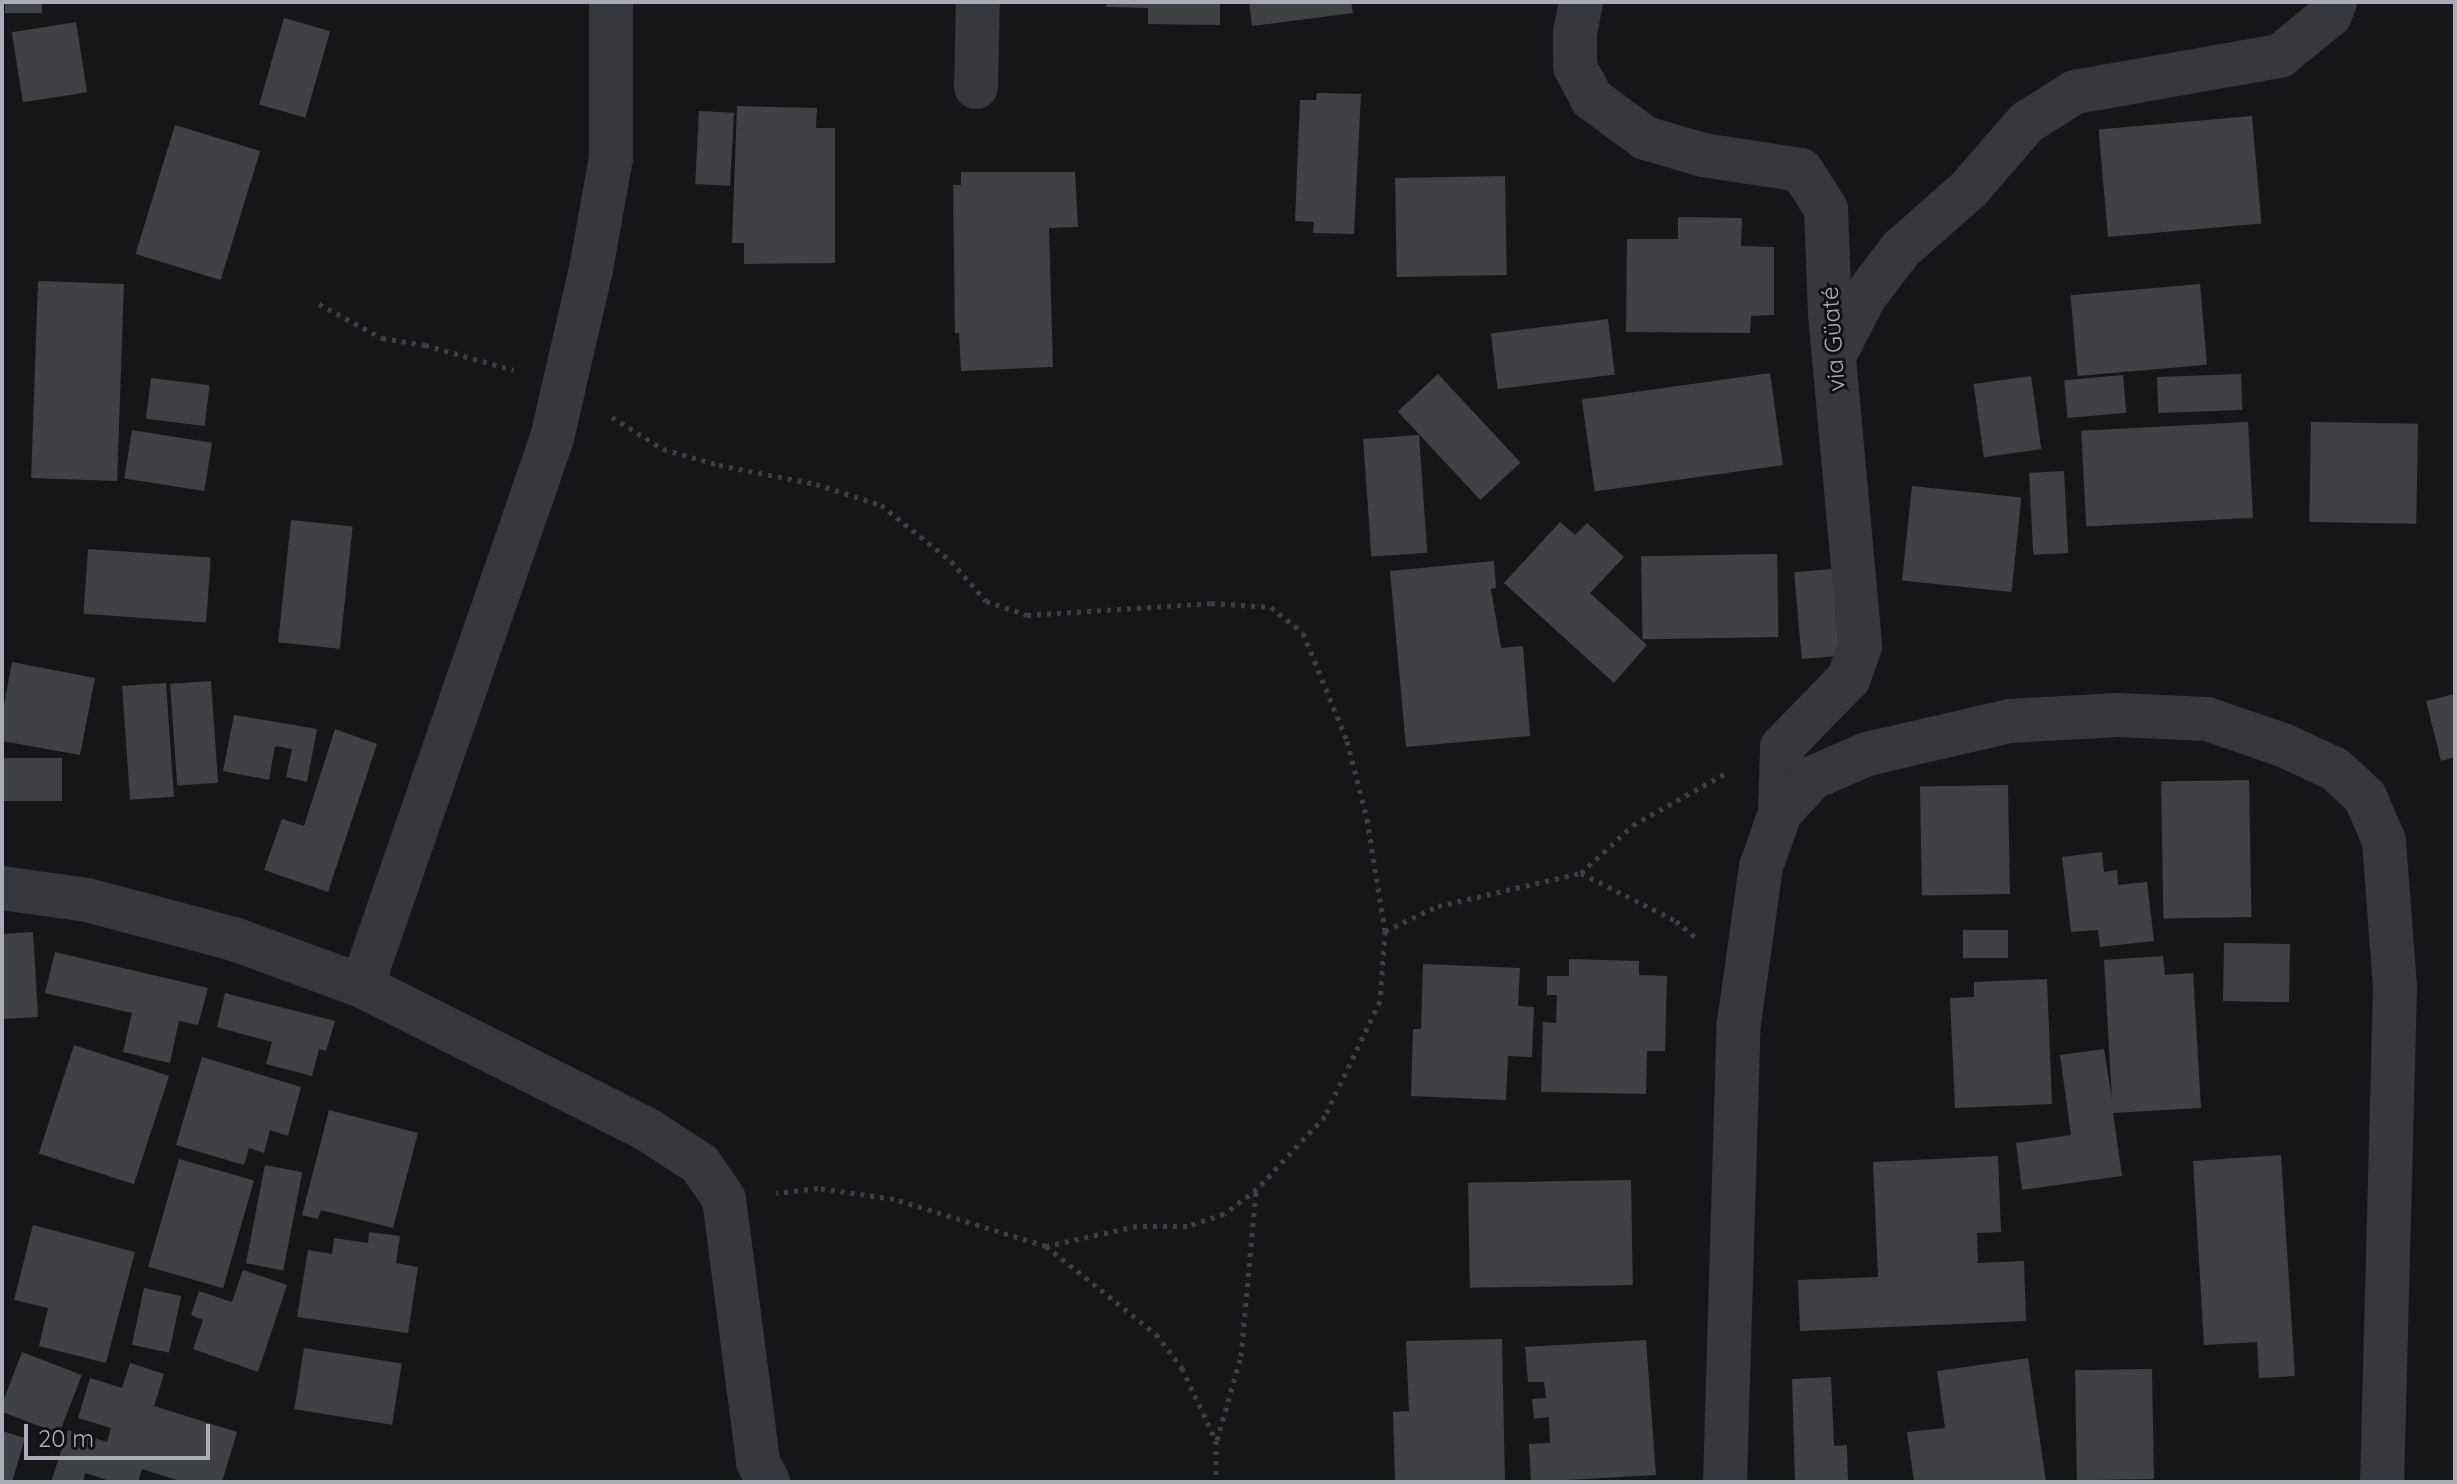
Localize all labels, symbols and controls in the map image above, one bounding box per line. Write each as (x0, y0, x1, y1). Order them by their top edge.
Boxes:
street label: via Güaté (1815, 285, 1851, 393)
scale bar (28, 1408, 214, 1458)
text: 20 m (38, 1423, 94, 1453)

